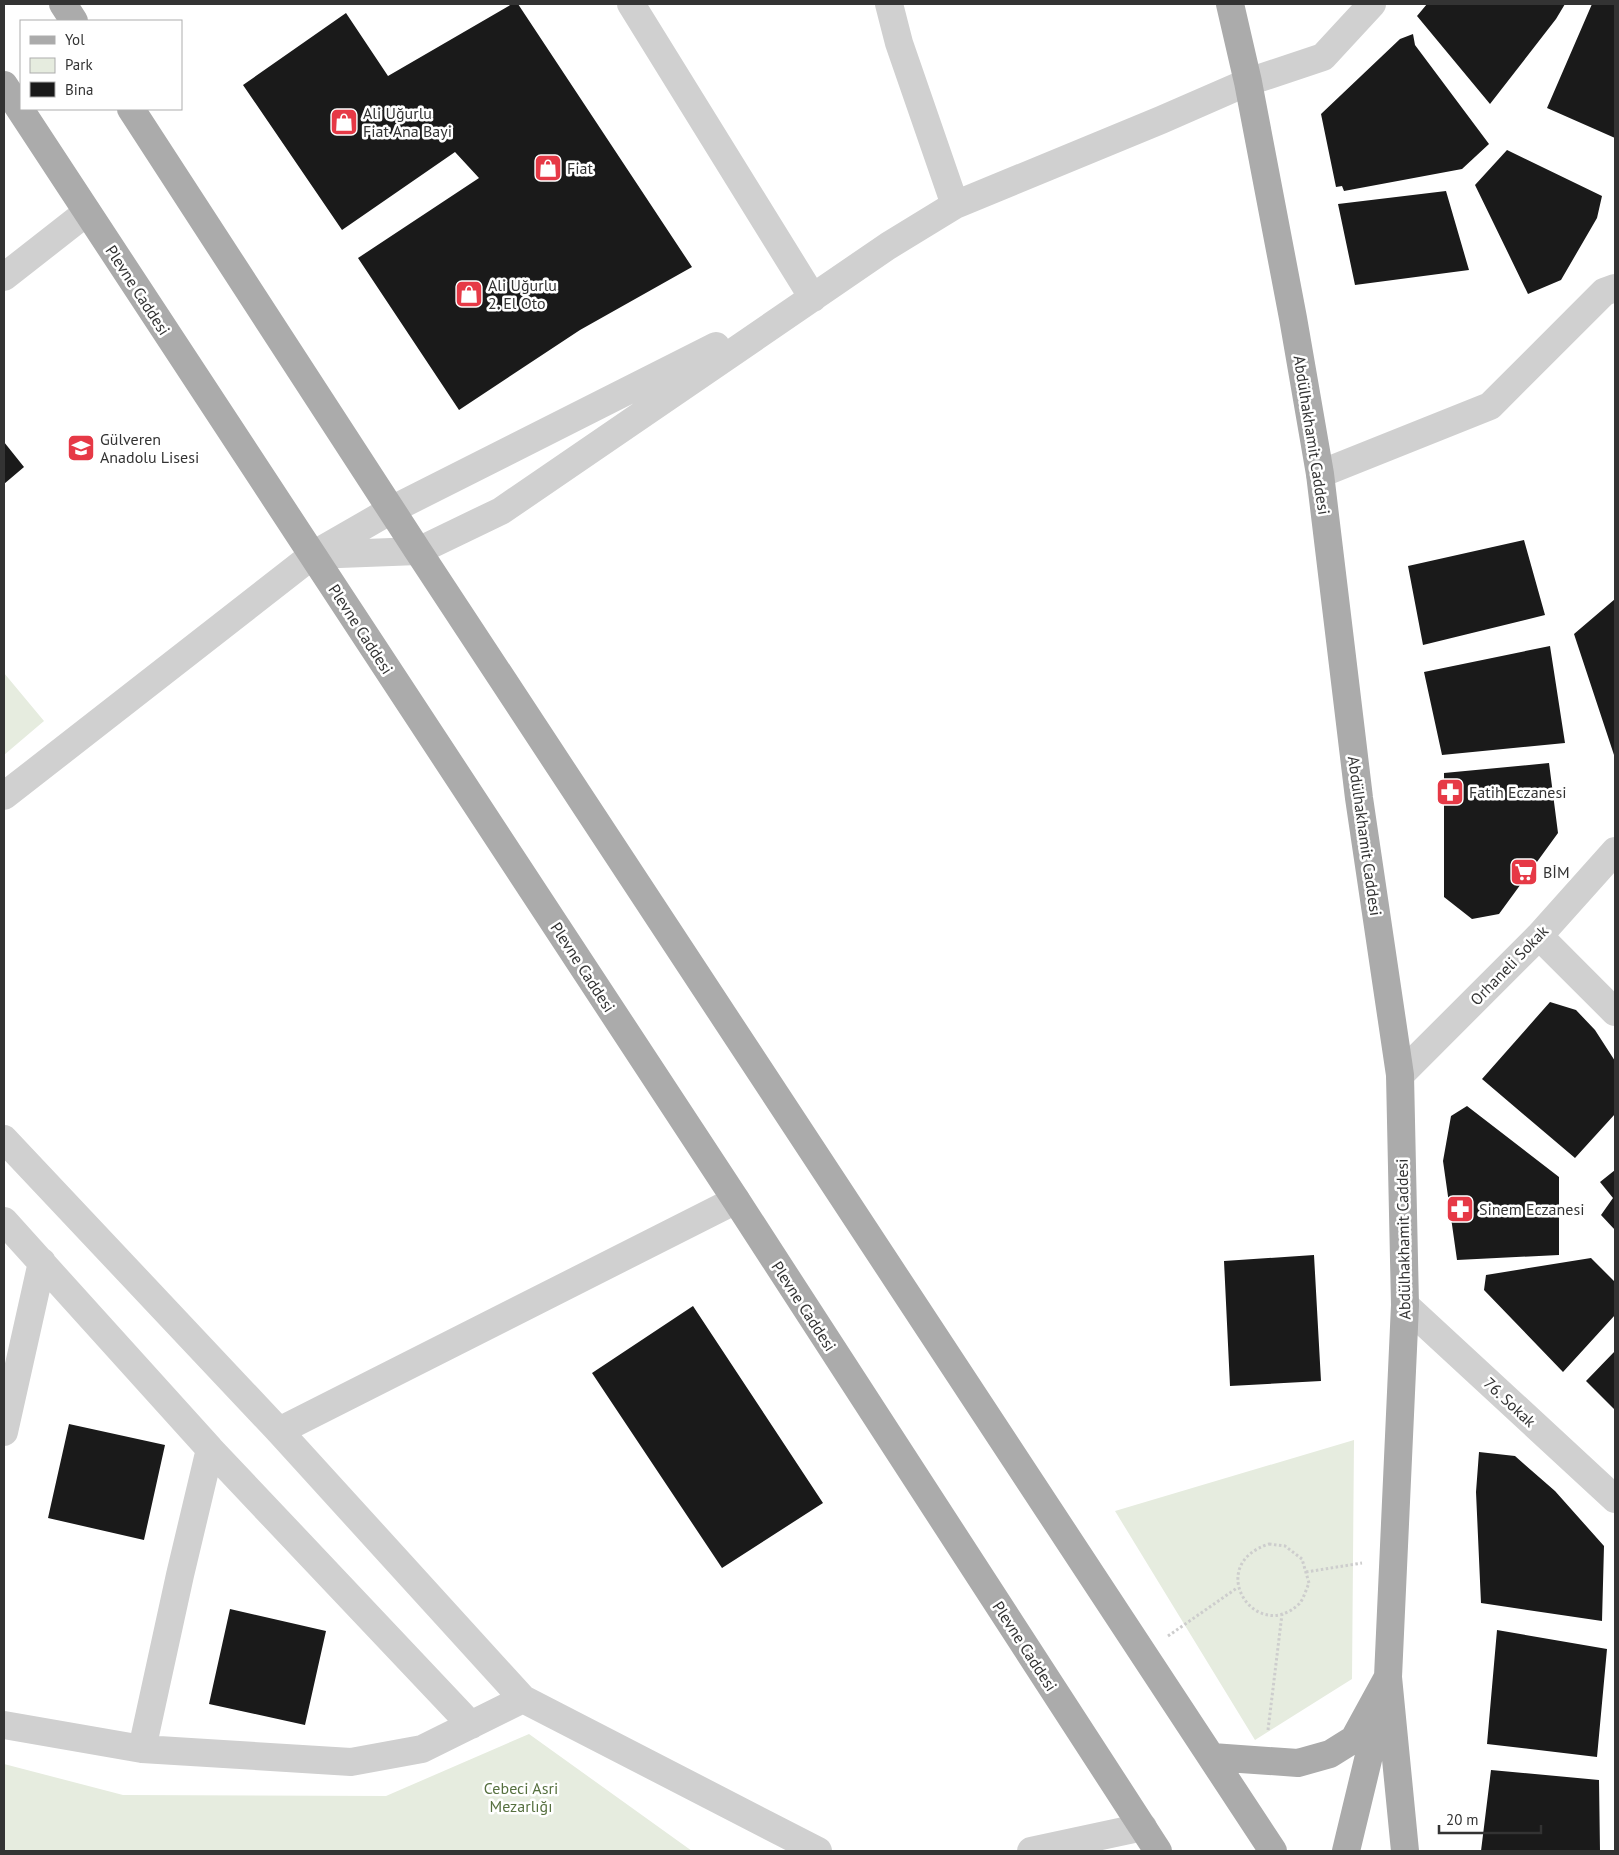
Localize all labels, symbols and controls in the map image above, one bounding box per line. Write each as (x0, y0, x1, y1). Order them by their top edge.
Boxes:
legend (20, 20, 182, 110)
text: Yol (65, 30, 85, 49)
text: Park (65, 55, 93, 74)
text: Bina (65, 80, 93, 99)
place label: Ali Uğurlu Fiat Ana Bayi (363, 103, 452, 141)
shop icon: Ali Uğurlu Fiat Ana Bayi (329, 107, 359, 137)
shop icon: Fiat (533, 153, 563, 183)
place label: Fiat (567, 158, 593, 178)
street label: Plevne Caddesi (101, 241, 175, 339)
place label: Ali Uğurlu 2. El Oto (488, 275, 557, 313)
shop icon: Ali Uğurlu 2. El Oto (454, 279, 484, 309)
street label: Abdülhakhamit Caddesi (1290, 354, 1334, 516)
place label: Gülveren Anadolu Lisesi (100, 429, 199, 467)
school or university icon: Gülveren Anadolu Lisesi (66, 433, 96, 463)
street label: Plevne Caddesi (324, 580, 398, 678)
street label: Abdülhakhamit Caddesi (1344, 755, 1386, 917)
pharmacy icon: Fatih Eczanesi (1435, 777, 1465, 807)
place label: Fatih Eczanesi (1469, 782, 1566, 802)
supermarket icon: BİM (1509, 857, 1539, 887)
place label: BİM (1543, 862, 1570, 882)
street label: Plevne Caddesi (546, 918, 620, 1016)
street label: Orhaneli Sokak (1466, 921, 1552, 1009)
street label: Abdülhakhamit Caddesi (1392, 1158, 1414, 1320)
pharmacy icon: Sinem Eczanesi (1445, 1194, 1475, 1224)
place label: Sinem Eczanesi (1479, 1199, 1584, 1219)
street label: Plevne Caddesi (767, 1257, 841, 1355)
street label: 76. Sokak (1480, 1373, 1541, 1431)
street label: Plevne Caddesi (988, 1597, 1062, 1695)
park label: Cebeci Asri Mezarlığı (484, 1778, 558, 1816)
scale bar (1439, 1802, 1542, 1834)
text: 20 m (1446, 1810, 1479, 1829)

